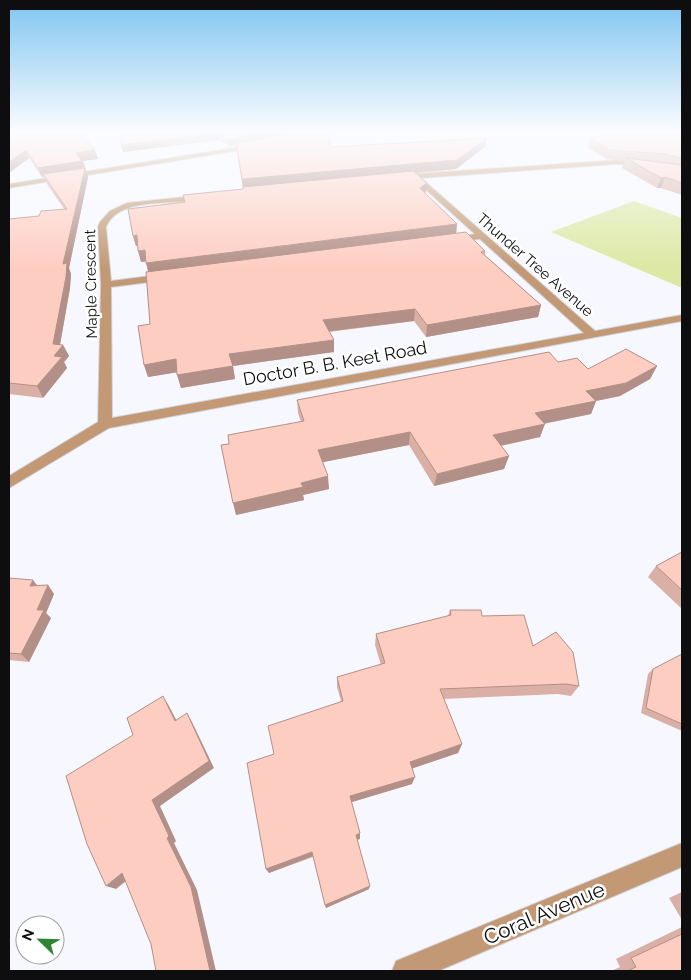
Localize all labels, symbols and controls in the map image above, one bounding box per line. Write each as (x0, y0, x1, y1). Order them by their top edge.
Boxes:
street label: Thunder Tree Avenue (473, 210, 597, 321)
street label: Maple Crescent (81, 229, 101, 339)
street label: Doctor B. B. Keet Road (241, 336, 429, 390)
street label: Coral Avenue (480, 876, 608, 950)
north arrow (15, 915, 65, 965)
text: N (19, 927, 37, 943)

